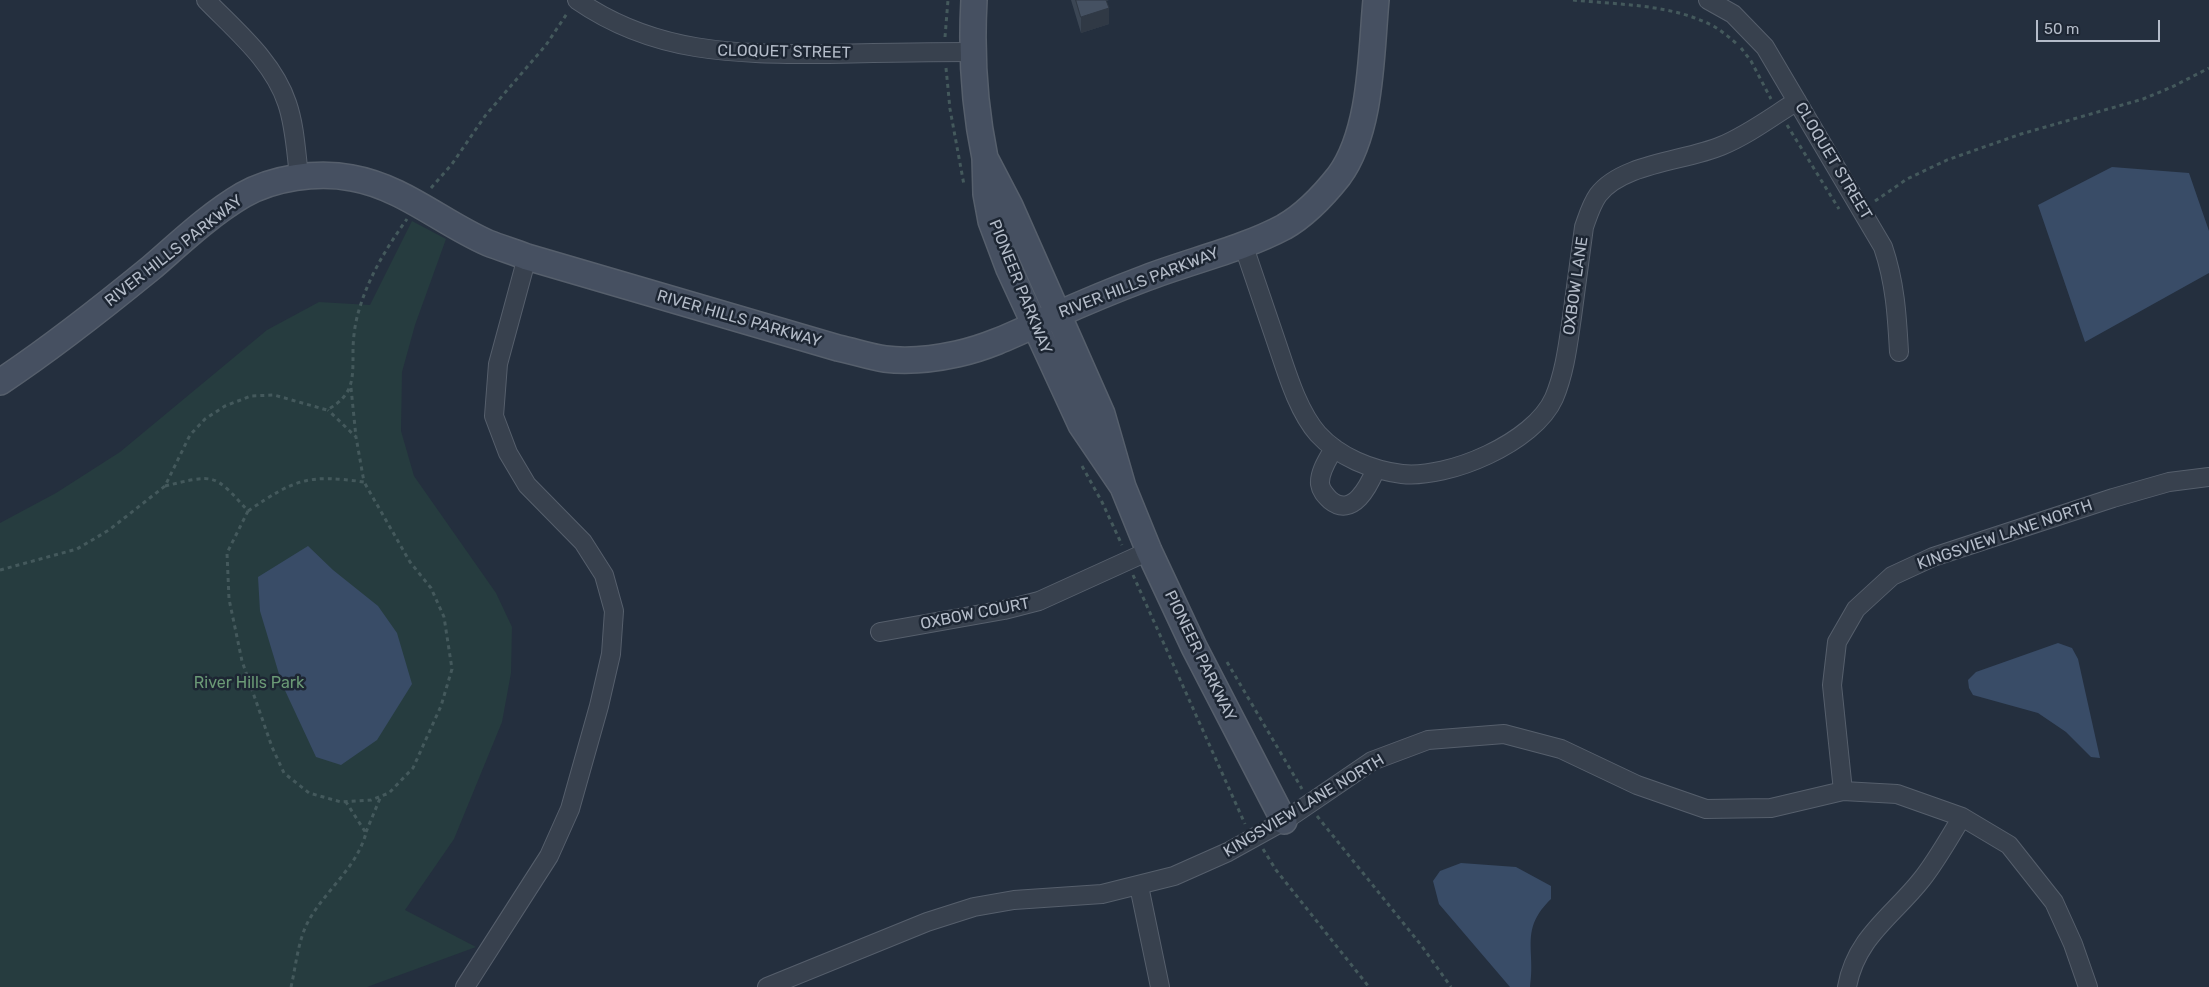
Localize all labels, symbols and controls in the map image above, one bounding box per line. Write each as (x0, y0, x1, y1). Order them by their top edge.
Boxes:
scale bar (2039, 10, 2163, 42)
text: 50 m (2044, 20, 2079, 38)
street label: CLOQUET STREET (717, 41, 851, 63)
street label: CLOQUET STREET (1790, 99, 1876, 223)
street label: RIVER HILLS PARKWAY (101, 191, 247, 311)
street label: PIONEER PARKWAY (984, 217, 1056, 357)
street label: OXBOW LANE (1560, 236, 1592, 336)
street label: RIVER HILLS PARKWAY (1056, 244, 1222, 322)
street label: RIVER HILLS PARKWAY (655, 286, 823, 352)
street label: KINGSVIEW LANE NORTH (1915, 496, 2095, 574)
street label: PIONEER PARKWAY (1160, 587, 1240, 725)
street label: OXBOW COURT (919, 594, 1031, 634)
park label: River Hills Park (194, 673, 304, 693)
street label: KINGSVIEW LANE NORTH (1220, 750, 1388, 862)

